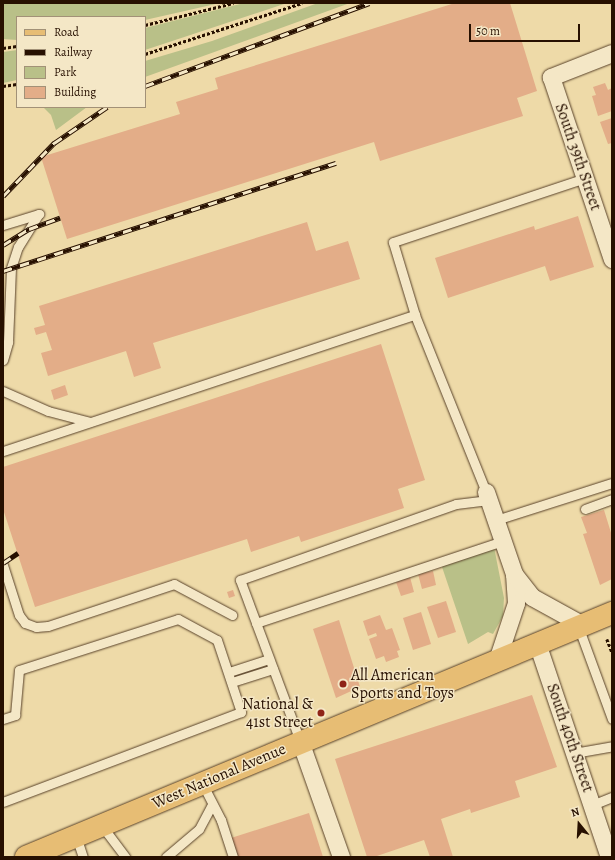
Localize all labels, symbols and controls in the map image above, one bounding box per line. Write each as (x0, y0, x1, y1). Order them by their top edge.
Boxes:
legend (16, 16, 146, 108)
scale bar (471, 16, 582, 42)
text: 50 m (476, 23, 500, 39)
text: Road (54, 24, 79, 40)
text: Railway (54, 44, 92, 60)
text: Park (54, 64, 77, 80)
text: Building (54, 84, 96, 100)
street label: South 39th Street (551, 101, 605, 213)
place label: All American Sports and Toys (351, 665, 454, 703)
marker: All American Sports and Toys (338, 679, 348, 689)
street label: South 40th Street (542, 681, 598, 795)
place label: National & 41st Street (242, 694, 313, 732)
marker: National & 41st Street (316, 708, 326, 718)
street label: West National Avenue (149, 739, 289, 813)
north arrow (559, 804, 599, 844)
text: N (569, 804, 581, 820)

